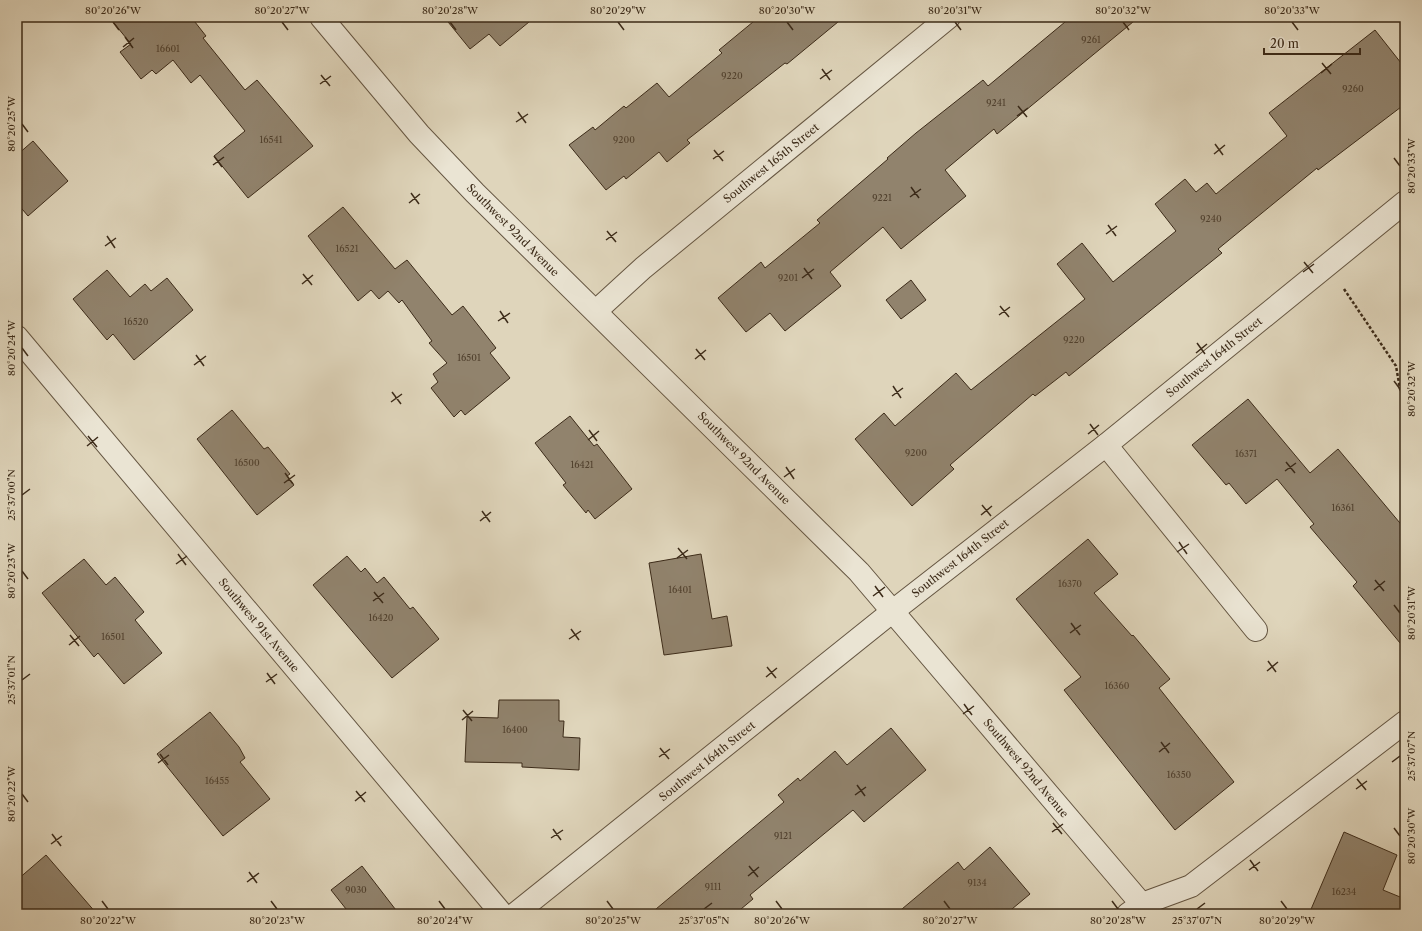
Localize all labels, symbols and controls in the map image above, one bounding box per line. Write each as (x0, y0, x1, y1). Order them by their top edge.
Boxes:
text: 80°20'26"W (85, 4, 142, 17)
text: 80°20'27"W (254, 4, 311, 17)
text: 80°20'28"W (422, 4, 479, 17)
text: 80°20'29"W (590, 4, 647, 17)
text: 80°20'30"W (759, 4, 816, 17)
text: 80°20'31"W (928, 4, 983, 17)
text: 80°20'32"W (1095, 4, 1152, 17)
text: 80°20'33"W (1264, 4, 1321, 17)
scale bar (1264, 30, 1360, 56)
house number: 9261 (1081, 34, 1101, 45)
text: 20 m (1270, 36, 1299, 51)
house number: 16601 (156, 43, 180, 54)
house number: 9220 (721, 70, 743, 81)
house number: 9260 (1342, 83, 1364, 94)
text: 80°20'25"W (5, 95, 18, 152)
house number: 9241 (986, 97, 1006, 108)
street label: Southwest 165th Street (720, 120, 822, 206)
house number: 16541 (260, 134, 283, 145)
house number: 9200 (613, 134, 635, 145)
text: 80°20'33"W (1405, 137, 1418, 194)
street label: Southwest 92nd Avenue (464, 181, 562, 279)
house number: 9221 (872, 192, 892, 203)
house number: 9240 (1200, 213, 1222, 224)
house number: 16521 (336, 243, 359, 254)
house number: 9201 (778, 272, 798, 283)
street label: Southwest 164th Street (1163, 314, 1265, 400)
house number: 16520 (124, 316, 149, 327)
text: 80°20'24"W (5, 319, 18, 376)
house number: 9220 (1063, 334, 1085, 345)
house number: 16501 (457, 352, 481, 363)
text: 80°20'32"W (1405, 360, 1418, 417)
street label: Southwest 92nd Avenue (695, 409, 793, 507)
house number: 9200 (905, 447, 927, 458)
house number: 16371 (1235, 448, 1257, 459)
house number: 16500 (234, 457, 260, 468)
house number: 16421 (570, 459, 594, 470)
text: 25°37'00"N (5, 469, 18, 521)
house number: 16361 (1331, 502, 1355, 513)
street label: Southwest 164th Street (909, 516, 1011, 600)
text: 80°20'23"W (5, 542, 18, 599)
street label: Southwest 91st Avenue (216, 575, 302, 675)
house number: 16370 (1058, 578, 1082, 589)
house number: 16401 (668, 584, 692, 595)
text: 80°20'31"W (1405, 585, 1418, 640)
house number: 16420 (368, 612, 394, 623)
house number: 16501 (101, 631, 125, 642)
text: 25°37'01"N (5, 655, 18, 705)
house number: 16360 (1105, 680, 1130, 691)
street label: Southwest 92nd Avenue (980, 716, 1072, 820)
street label: Southwest 164th Street (656, 718, 758, 804)
house number: 16400 (502, 724, 528, 735)
text: 25°37'07"N (1405, 731, 1418, 781)
text: 80°20'22"W (5, 765, 18, 822)
house number: 16350 (1167, 769, 1192, 780)
house number: 16455 (205, 775, 229, 786)
text: 80°20'30"W (1405, 807, 1418, 864)
house number: 9121 (774, 830, 792, 841)
house number: 9134 (967, 877, 987, 888)
house number: 9111 (705, 881, 722, 892)
house number: 9030 (345, 884, 367, 895)
house number: 16234 (1332, 886, 1356, 897)
text: 80°20'22"W (80, 914, 137, 927)
text: 80°20'23"W (249, 914, 306, 927)
text: 80°20'24"W (417, 914, 474, 927)
text: 80°20'25"W (585, 914, 642, 927)
text: 25°37'05"N (679, 914, 729, 927)
text: 80°20'26"W (754, 914, 811, 927)
text: 80°20'27"W (922, 914, 979, 927)
text: 80°20'28"W (1090, 914, 1147, 927)
text: 25°37'07"N (1172, 914, 1222, 927)
text: 80°20'29"W (1259, 914, 1316, 927)

